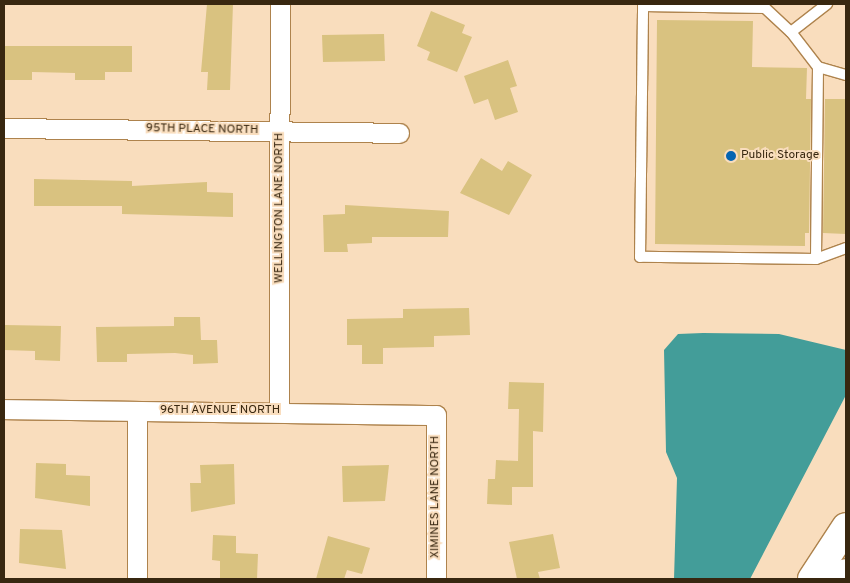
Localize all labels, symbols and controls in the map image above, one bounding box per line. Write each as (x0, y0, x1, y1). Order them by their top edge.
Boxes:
street label: 95TH PLACE NORTH (146, 122, 258, 138)
street label: WELLINGTON LANE NORTH (273, 133, 287, 283)
place label: Public Storage (741, 149, 819, 163)
marker: Public Storage (725, 150, 737, 162)
street label: 96TH AVENUE NORTH (160, 404, 280, 418)
street label: XIMINES LANE NORTH (429, 436, 443, 558)

